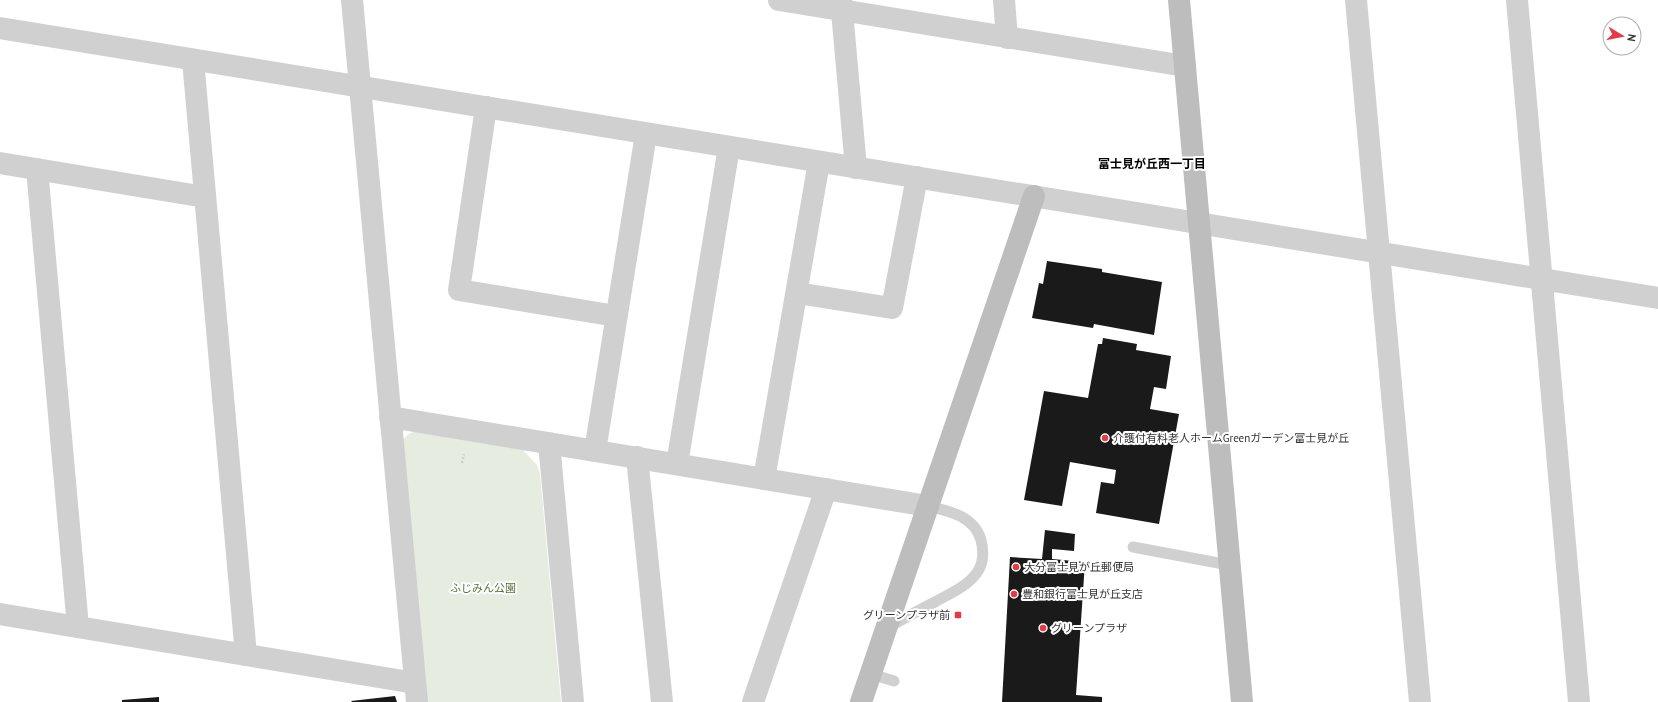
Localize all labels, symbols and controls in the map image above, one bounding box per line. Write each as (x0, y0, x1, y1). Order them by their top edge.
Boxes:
north arrow (1602, 16, 1642, 56)
text: N (1624, 33, 1639, 43)
district label: 富士見が丘西一丁目 (1098, 156, 1206, 171)
place label: 介護付有料老人ホームGreenガーデン富士見が丘 (1113, 431, 1349, 445)
marker: 介護付有料老人ホームGreenガーデン富士見が丘 (1100, 433, 1110, 443)
place label: 大分富士見が丘郵便局 (1024, 560, 1134, 574)
marker: 大分富士見が丘郵便局 (1011, 562, 1021, 572)
park label: ふじみん公園 (450, 581, 516, 595)
place label: 豊和銀行富士見が丘支店 (1022, 587, 1143, 601)
marker: 豊和銀行富士見が丘支店 (1009, 589, 1019, 599)
place label: グリーンプラザ前 (863, 608, 950, 622)
marker: グリーンプラザ前 (953, 610, 963, 620)
place label: グリーンプラザ (1051, 621, 1127, 635)
marker: グリーンプラザ (1038, 623, 1048, 633)

